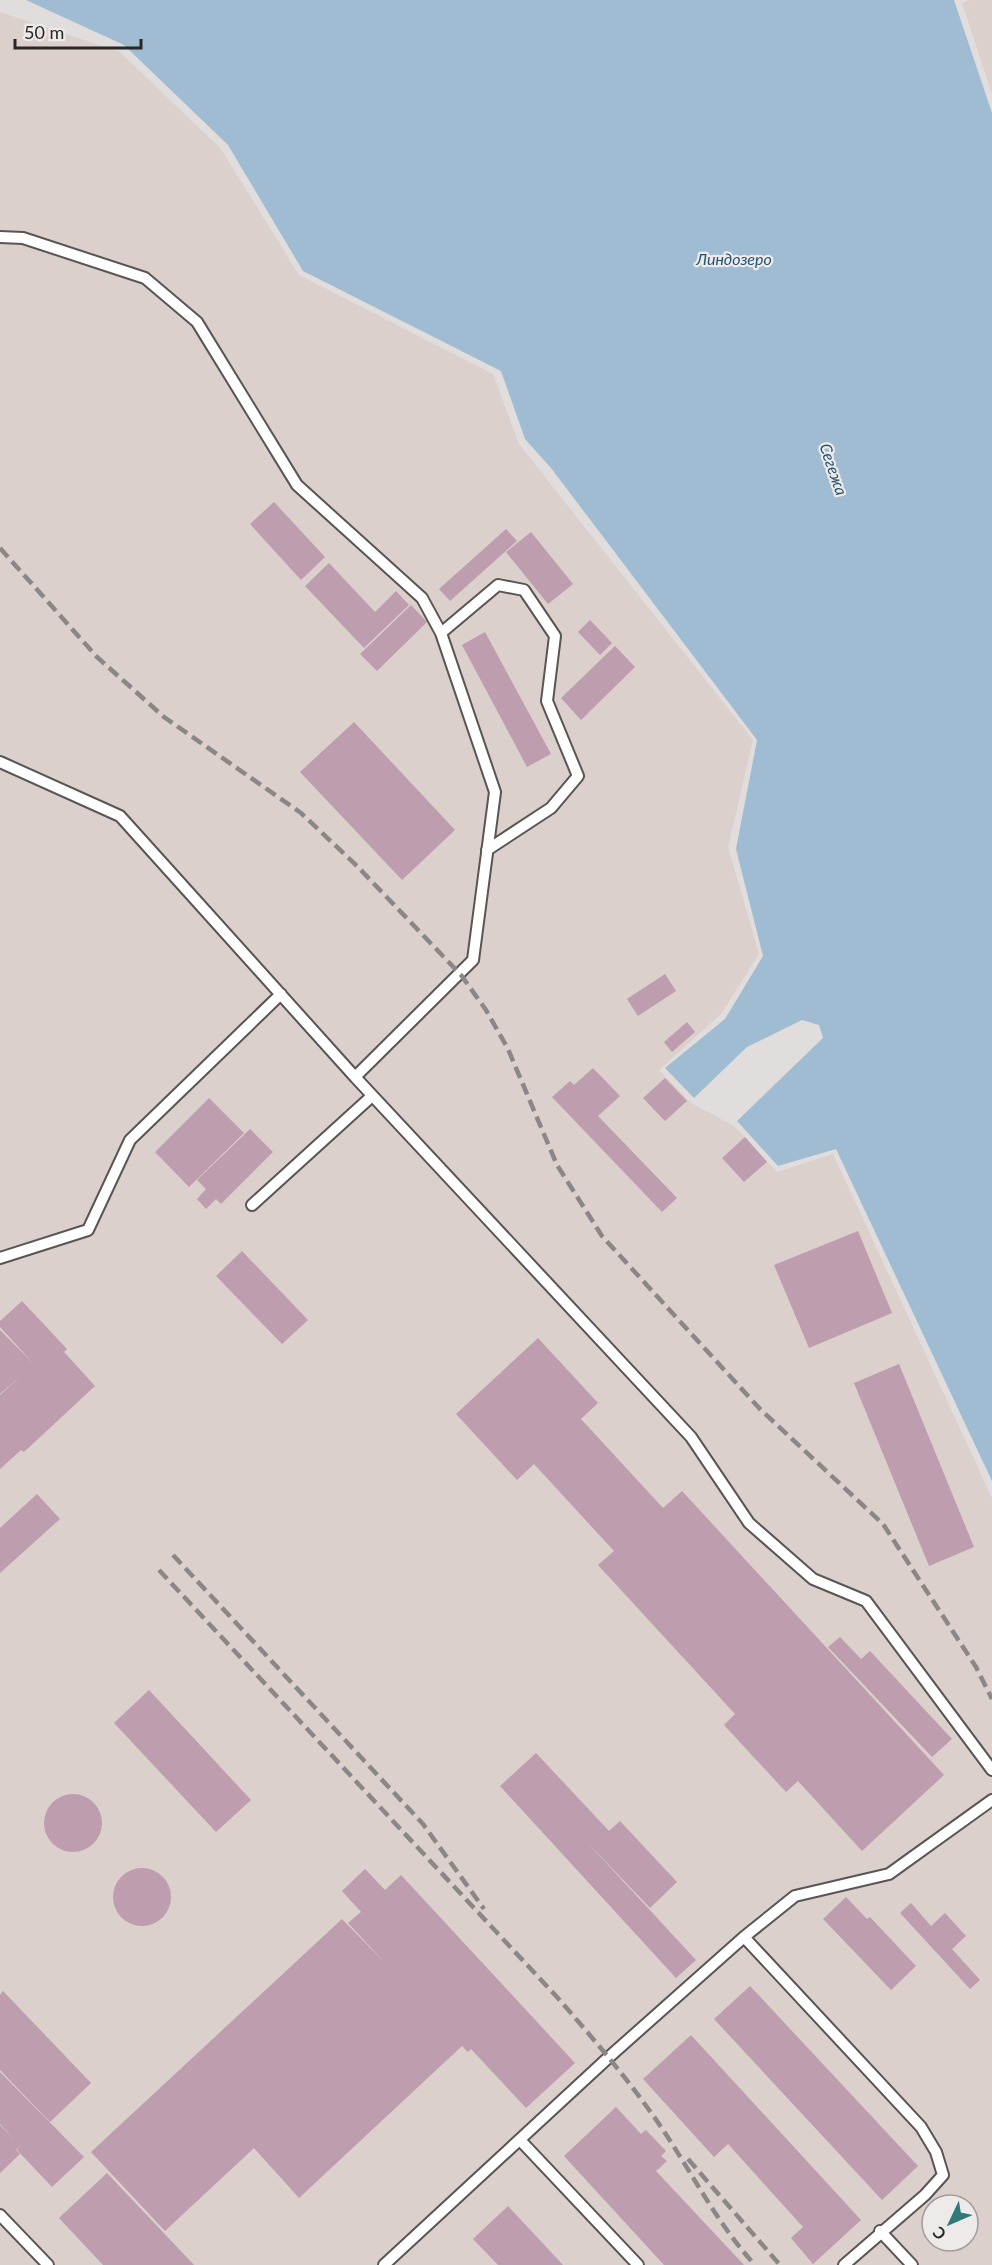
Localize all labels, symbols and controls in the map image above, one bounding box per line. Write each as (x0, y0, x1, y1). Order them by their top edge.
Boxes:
scale bar (15, 12, 141, 50)
text: 50 m (24, 21, 64, 43)
water label: Линдозеро (695, 249, 772, 268)
water label: Сегежа (816, 441, 852, 497)
north arrow (920, 2193, 980, 2253)
text: С (928, 2223, 949, 2244)

